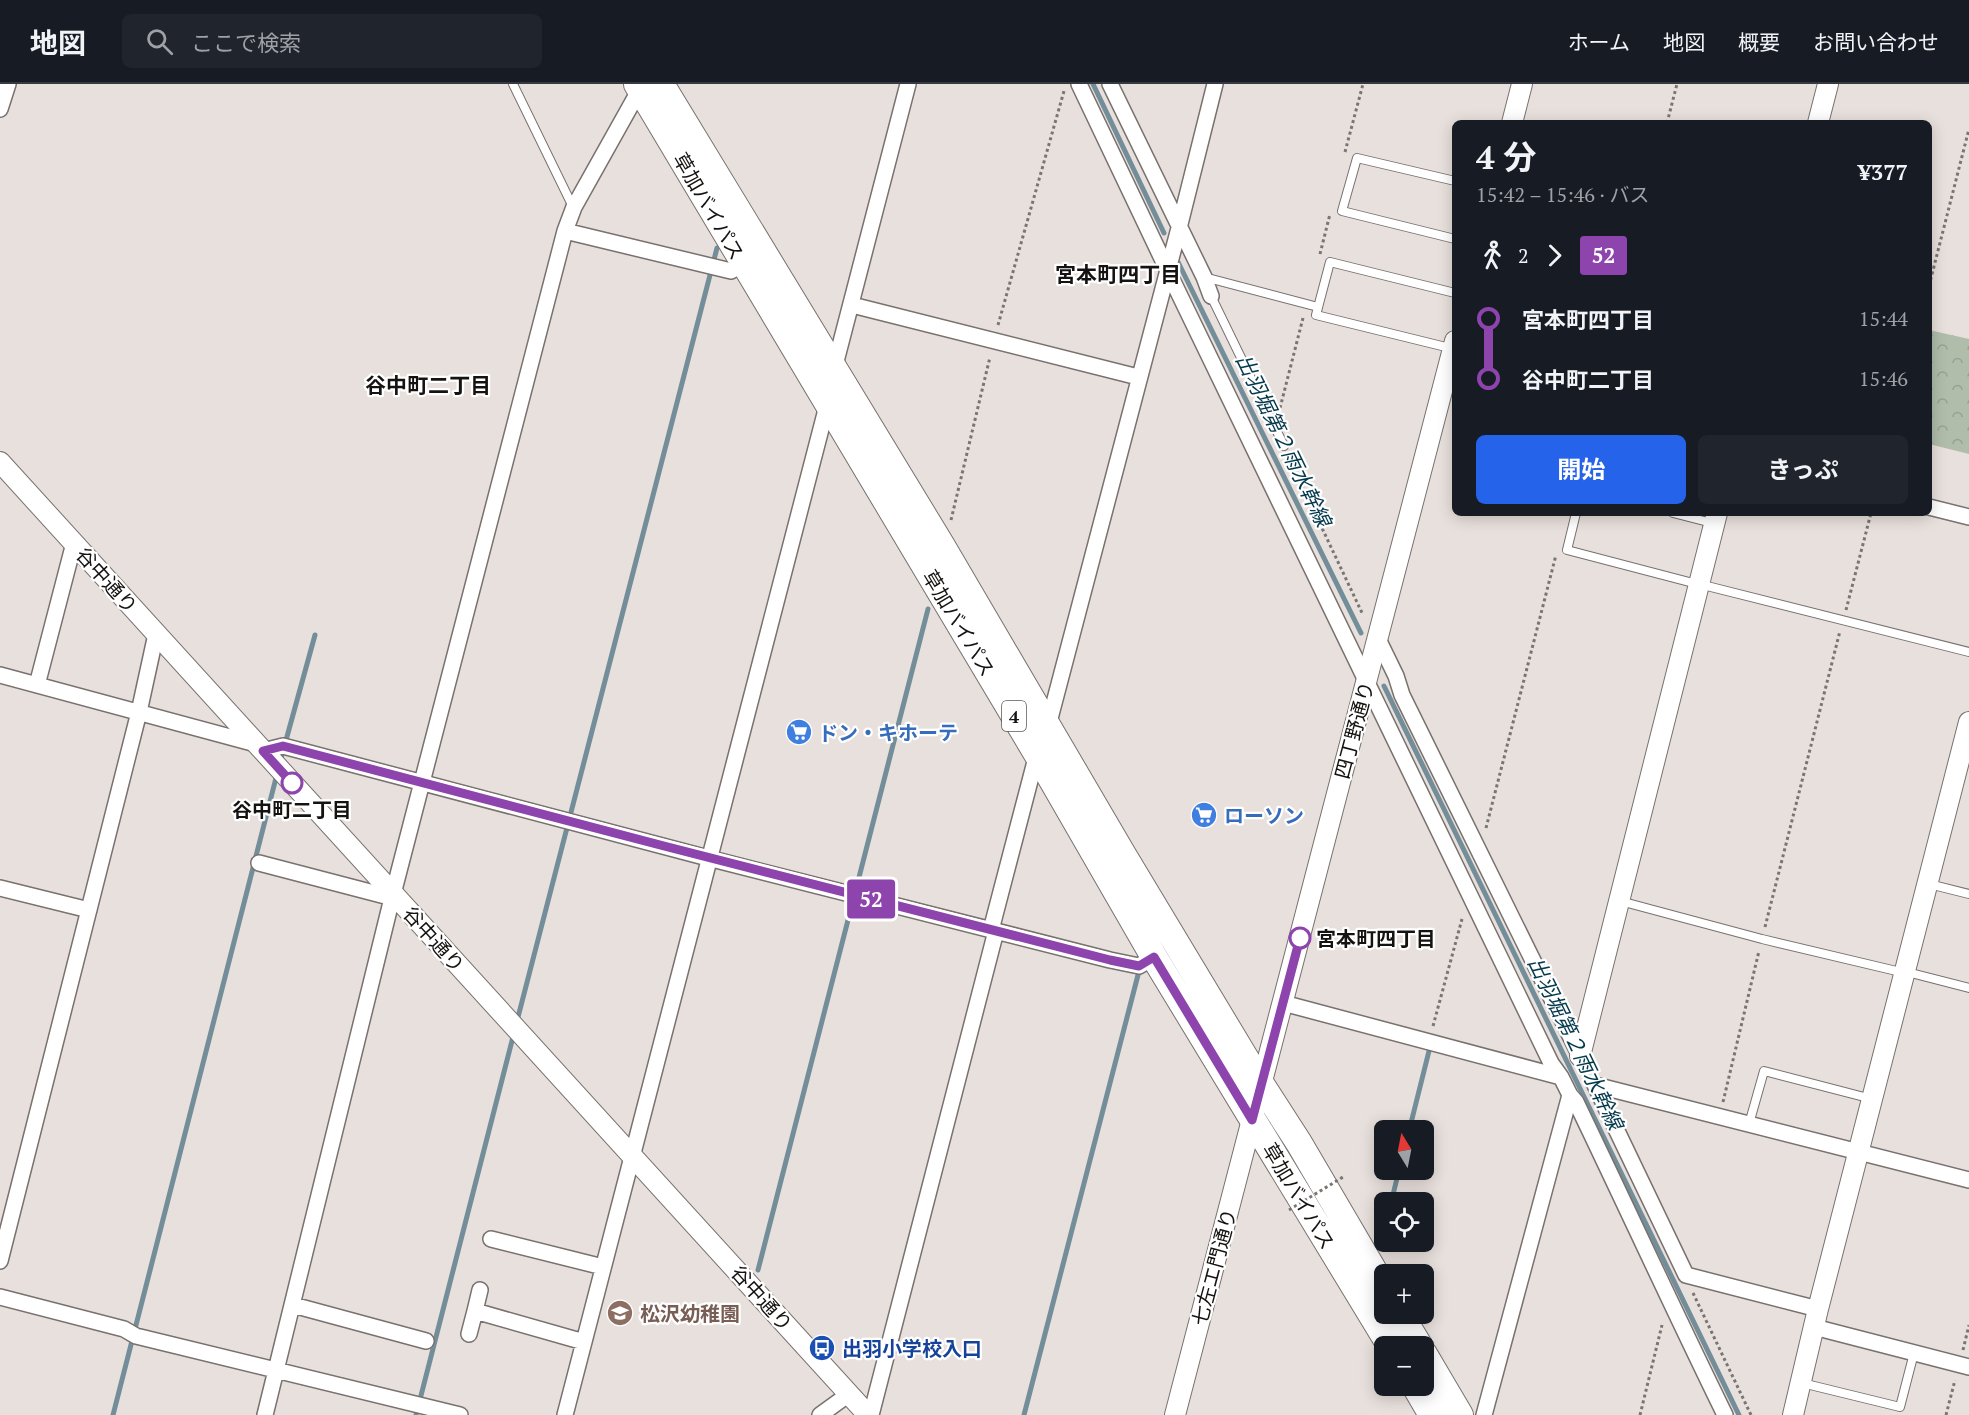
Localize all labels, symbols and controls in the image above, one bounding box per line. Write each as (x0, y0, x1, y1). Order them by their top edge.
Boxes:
search box (122, 14, 542, 68)
text: 地図 (30, 24, 86, 61)
icon: search (143, 25, 176, 58)
text: ここで検索 (191, 28, 301, 57)
text: ホーム (1568, 28, 1630, 56)
text: 地図 (1663, 28, 1705, 56)
text: 概要 (1738, 28, 1780, 56)
text: お問い合わせ (1813, 28, 1939, 56)
text: 4 分 (1476, 135, 1537, 178)
street label: 草加バイパス (667, 147, 751, 265)
text: ¥377 (1858, 157, 1908, 186)
text: 15:42 – 15:46 · バス (1476, 181, 1650, 208)
icon: walk (1476, 239, 1509, 272)
icon: forward (1538, 239, 1571, 272)
text: 52 (1592, 241, 1615, 269)
text: 2 (1518, 242, 1529, 269)
district label: 宮本町四丁目 (1055, 260, 1181, 288)
text: 宮本町四丁目 (1522, 305, 1654, 334)
text: 15:44 (1859, 305, 1908, 332)
water label: 出羽堀第２雨水幹線 (1230, 349, 1339, 534)
text: 谷中町二丁目 (1522, 365, 1654, 394)
text: 15:46 (1859, 365, 1908, 392)
district label: 谷中町二丁目 (365, 371, 491, 399)
button: 開始 (1476, 435, 1686, 504)
button: きっぷ (1698, 435, 1908, 504)
street label: 谷中通り (70, 541, 144, 619)
street label: 草加バイパス (917, 565, 1001, 681)
street label: 四丁野通り (1328, 678, 1380, 782)
road number: 4 (1002, 701, 1026, 731)
supermarket icon: ドン・キホーテ (784, 717, 814, 747)
place label: ドン・キホーテ (818, 719, 958, 746)
marker: 谷中町二丁目 (281, 772, 303, 794)
place label: 谷中町二丁目 (232, 796, 352, 823)
supermarket icon: ローソン (1189, 800, 1219, 830)
place label: ローソン (1224, 802, 1304, 829)
line badge: 52 (844, 880, 898, 918)
text: 52 (859, 885, 883, 913)
street label: 谷中通り (397, 900, 471, 978)
place label: 宮本町四丁目 (1316, 925, 1436, 952)
marker: 宮本町四丁目 (1289, 927, 1311, 949)
water label: 出羽堀第２雨水幹線 (1522, 952, 1631, 1137)
north arrow (1374, 1120, 1434, 1180)
map controls (1374, 1120, 1434, 1396)
street label: 草加バイパス (1257, 1138, 1341, 1254)
button: locate (1374, 1192, 1434, 1252)
street label: 七左エ門通り (1185, 1206, 1243, 1328)
street label: 谷中通り (725, 1259, 799, 1337)
button: + (1374, 1264, 1434, 1324)
school or university icon: 松沢幼稚園 (605, 1298, 635, 1328)
place label: 松沢幼稚園 (640, 1300, 740, 1327)
bus stop icon: 出羽小学校入口 (807, 1333, 837, 1363)
place label: 出羽小学校入口 (842, 1335, 982, 1362)
button: − (1374, 1336, 1434, 1396)

